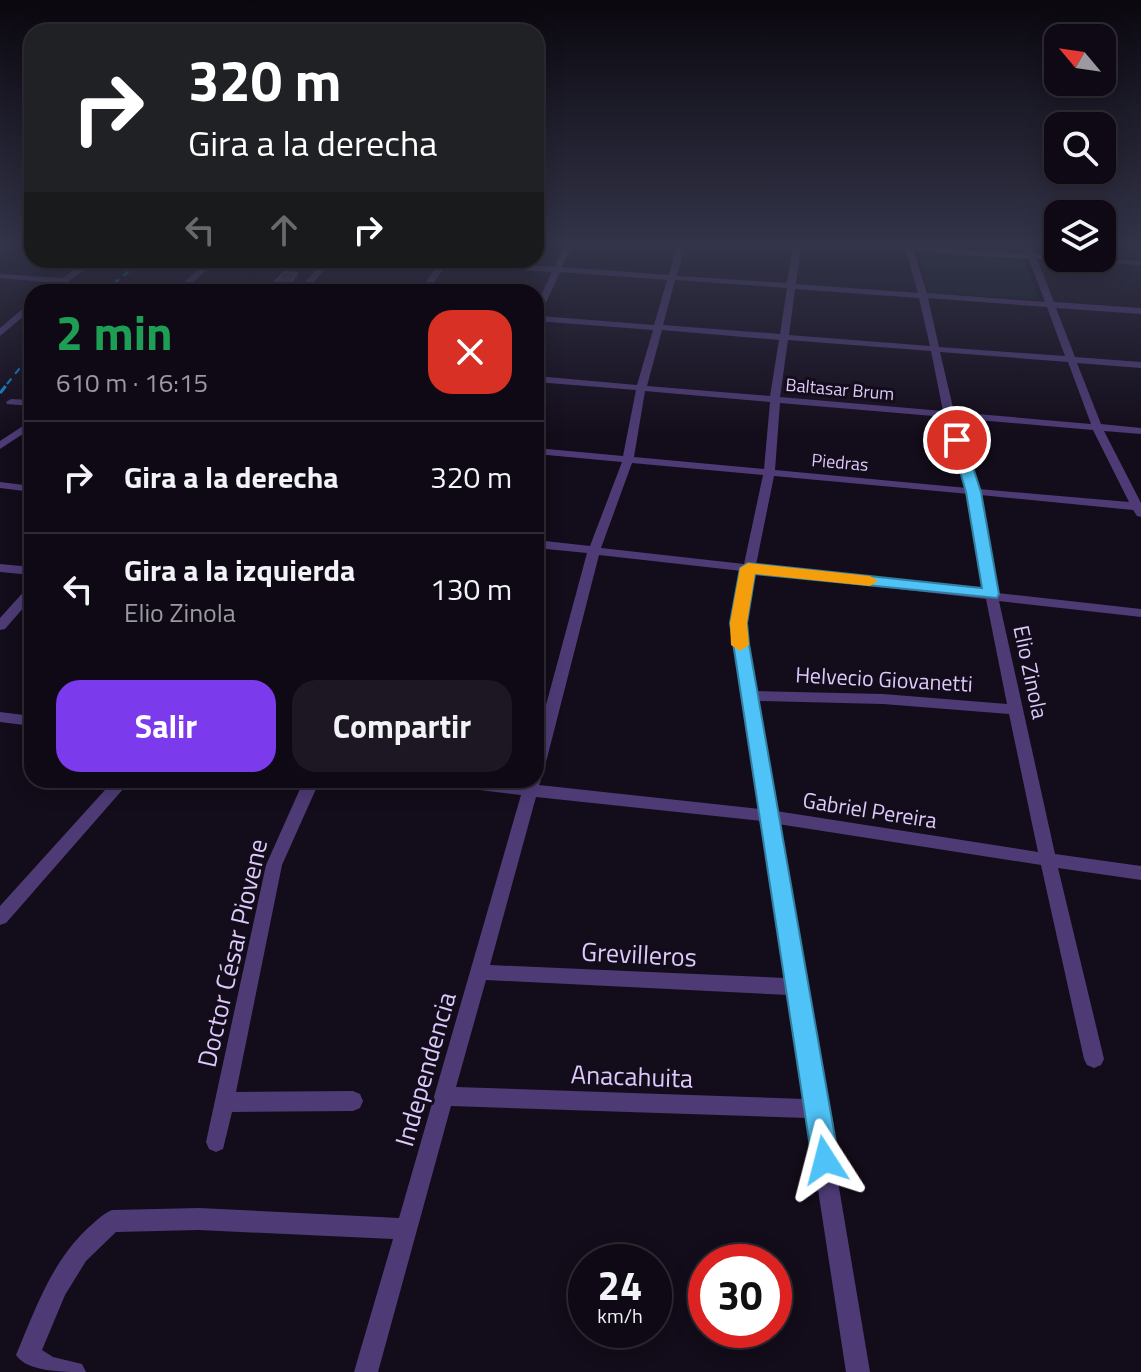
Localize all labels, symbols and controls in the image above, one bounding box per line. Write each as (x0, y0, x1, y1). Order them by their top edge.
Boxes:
north arrow (1044, 24, 1116, 96)
map controls (1044, 24, 1116, 272)
text: 320 m (188, 38, 341, 123)
icon: right (56, 56, 160, 160)
button: search (1044, 112, 1116, 184)
text: Gira a la derecha (188, 115, 437, 170)
button: layers (1044, 200, 1116, 272)
icon: left (178, 208, 222, 252)
icon: ahead (262, 208, 306, 252)
icon: right (346, 208, 390, 252)
text: 2 min (56, 296, 173, 369)
button: close (428, 310, 512, 394)
text: 610 m · 16:15 (56, 363, 208, 402)
street label: Baltasar Brum (784, 371, 896, 407)
pin (923, 406, 991, 474)
icon: arrive (935, 418, 979, 462)
street label: Piedras (811, 446, 869, 478)
text: Gira a la derecha (124, 454, 339, 500)
text: 320 m (430, 454, 512, 500)
icon: right (56, 455, 100, 499)
text: Gira a la izquierda (124, 547, 355, 593)
text: 130 m (430, 566, 512, 612)
icon: left (56, 567, 100, 611)
text: Elio Zinola (124, 593, 236, 632)
street label: Elio Zinola (1005, 622, 1057, 722)
street label: Helvecio Giovanetti (794, 657, 974, 701)
button: Salir (56, 680, 276, 772)
button: Compartir (292, 680, 512, 772)
street label: Gabriel Pereira (800, 783, 940, 837)
street label: Doctor César Piovene (187, 835, 277, 1071)
street label: Grevilleros (580, 932, 698, 976)
street label: Independencia (384, 987, 466, 1151)
street label: Anacahuita (570, 1054, 694, 1098)
position arrow (783, 1118, 867, 1202)
speed limit sign: 30 (688, 1244, 792, 1348)
text: 24 (598, 1255, 642, 1316)
text: km/h (597, 1300, 643, 1331)

